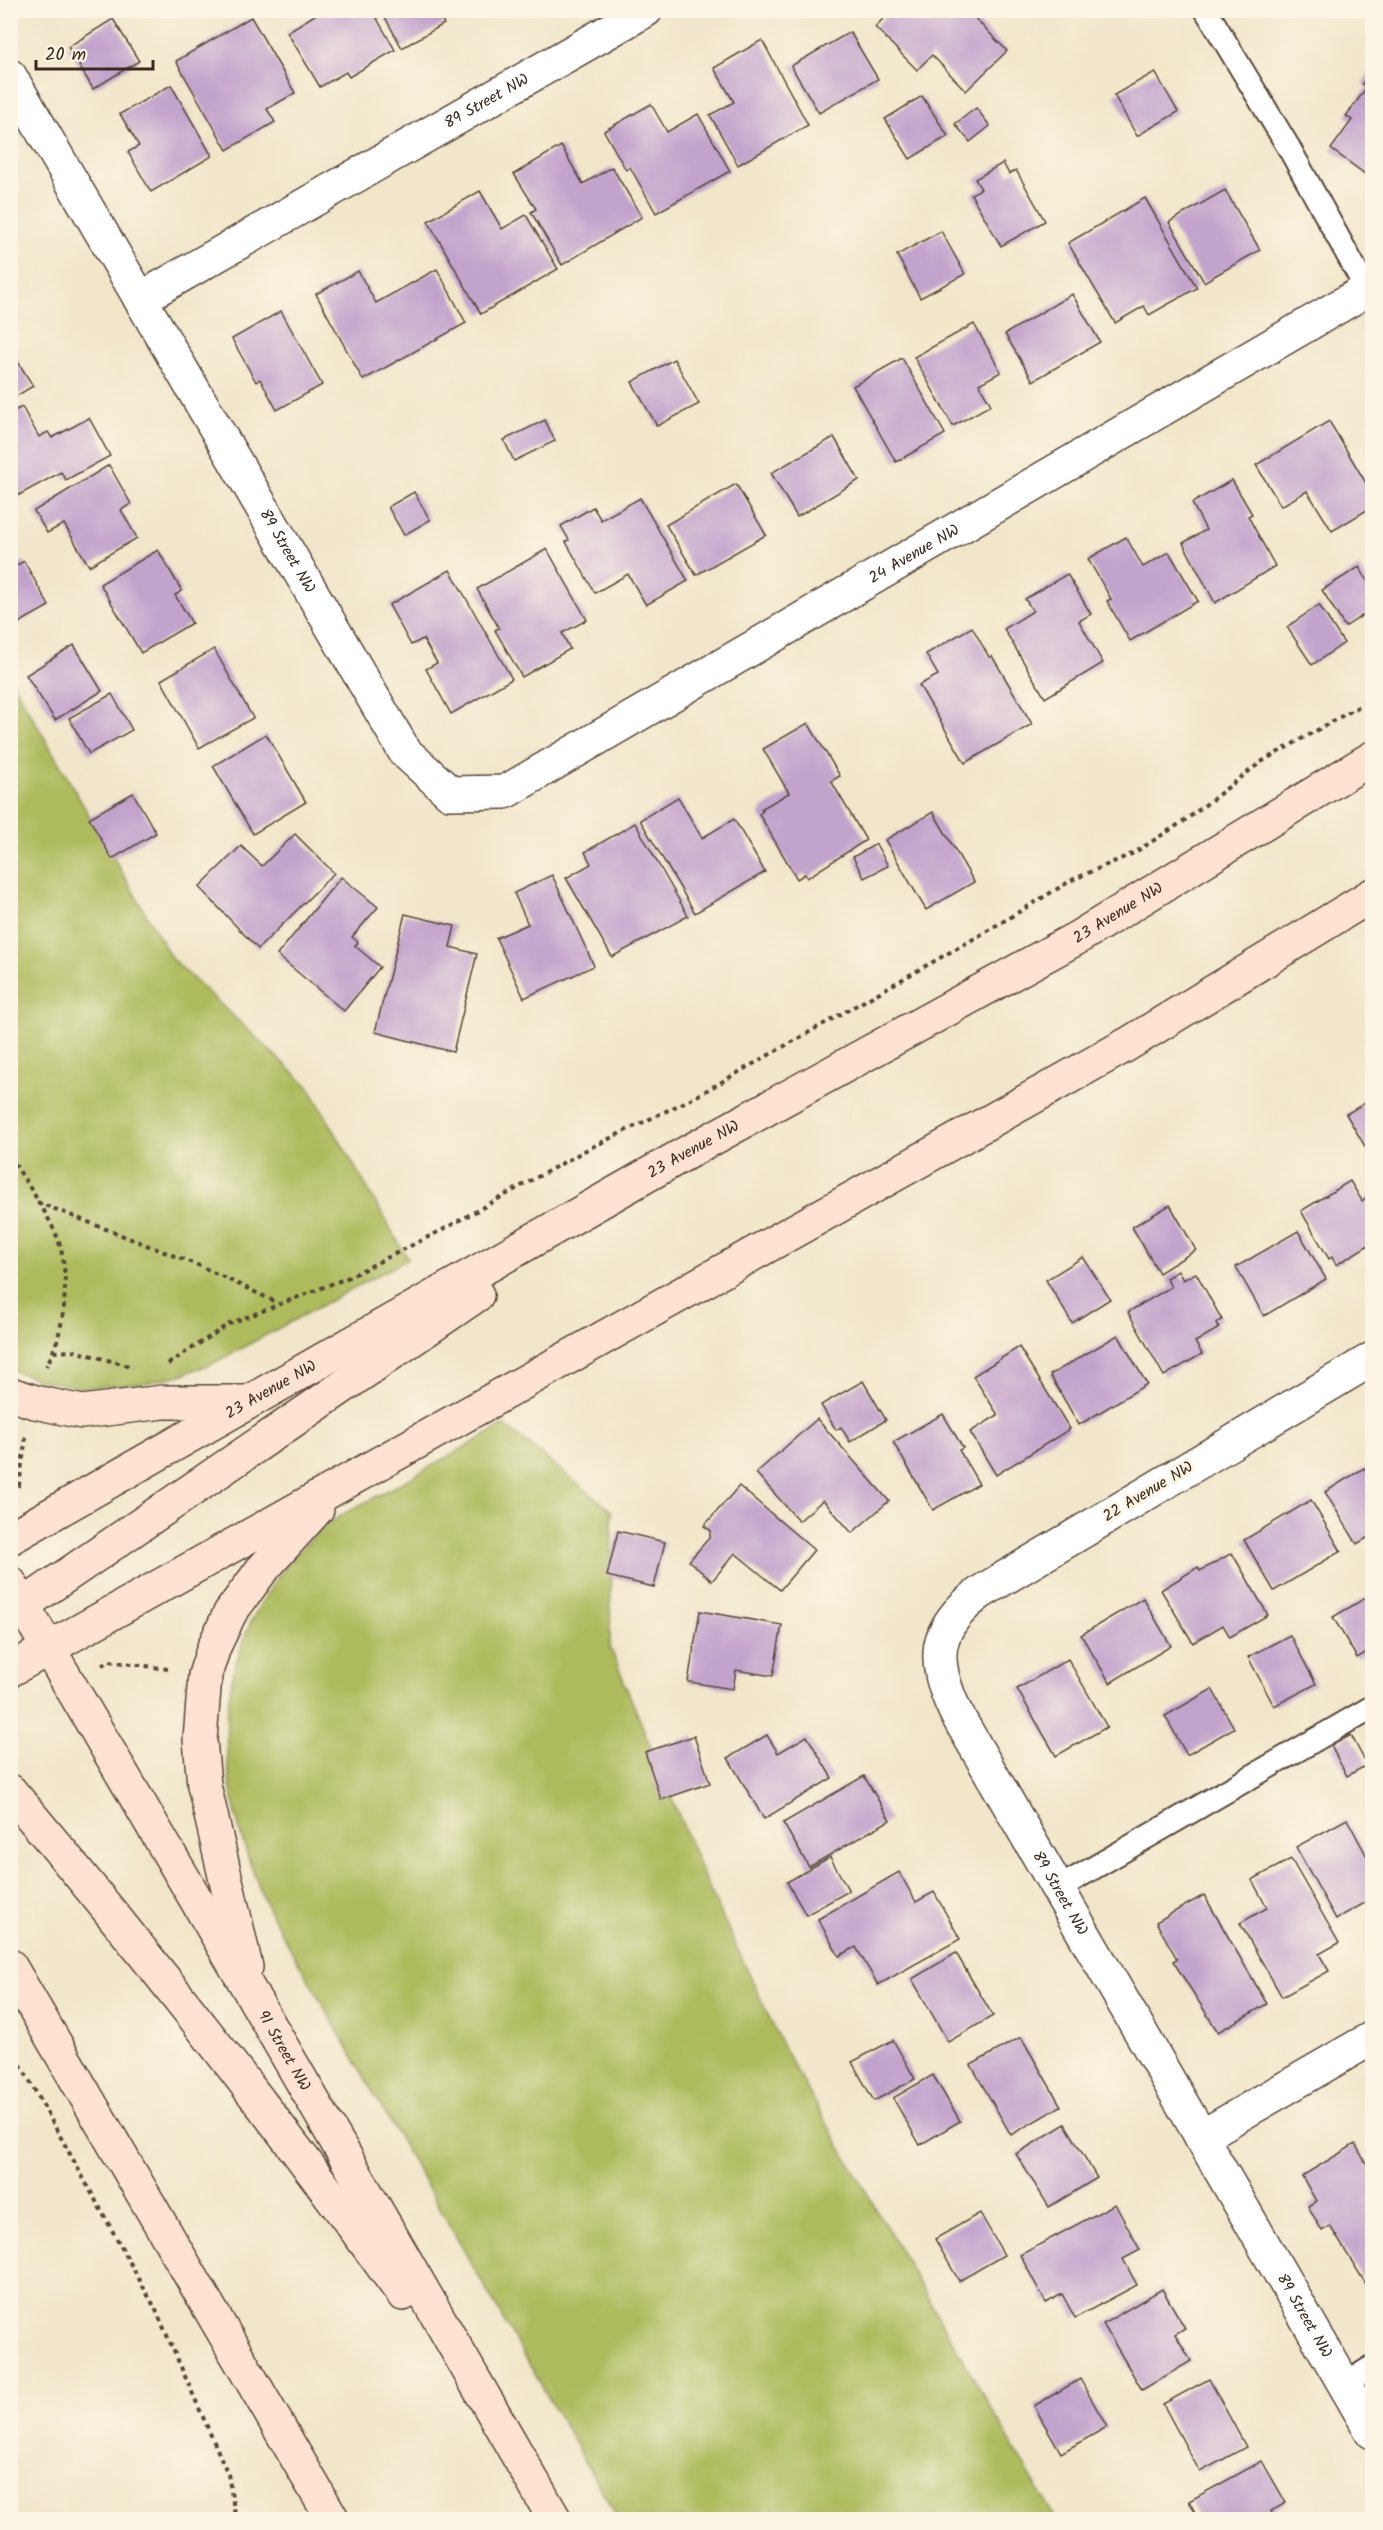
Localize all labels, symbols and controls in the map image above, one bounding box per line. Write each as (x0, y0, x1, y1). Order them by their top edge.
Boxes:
scale bar (36, 33, 153, 71)
text: 20 m (45, 41, 86, 70)
street label: 89 Street NW (439, 67, 534, 135)
street label: 89 Street NW (253, 504, 322, 598)
street label: 24 Avenue NW (864, 518, 964, 590)
street label: 23 Avenue NW (1068, 876, 1168, 950)
street label: 23 Avenue NW (643, 1114, 744, 1185)
street label: 23 Avenue NW (220, 1353, 321, 1426)
street label: 22 Avenue NW (1098, 1455, 1198, 1529)
street label: 89 Street NW (1026, 1846, 1095, 1940)
street label: 91 Street NW (251, 2005, 317, 2096)
street label: 89 Street NW (1270, 2268, 1339, 2363)

